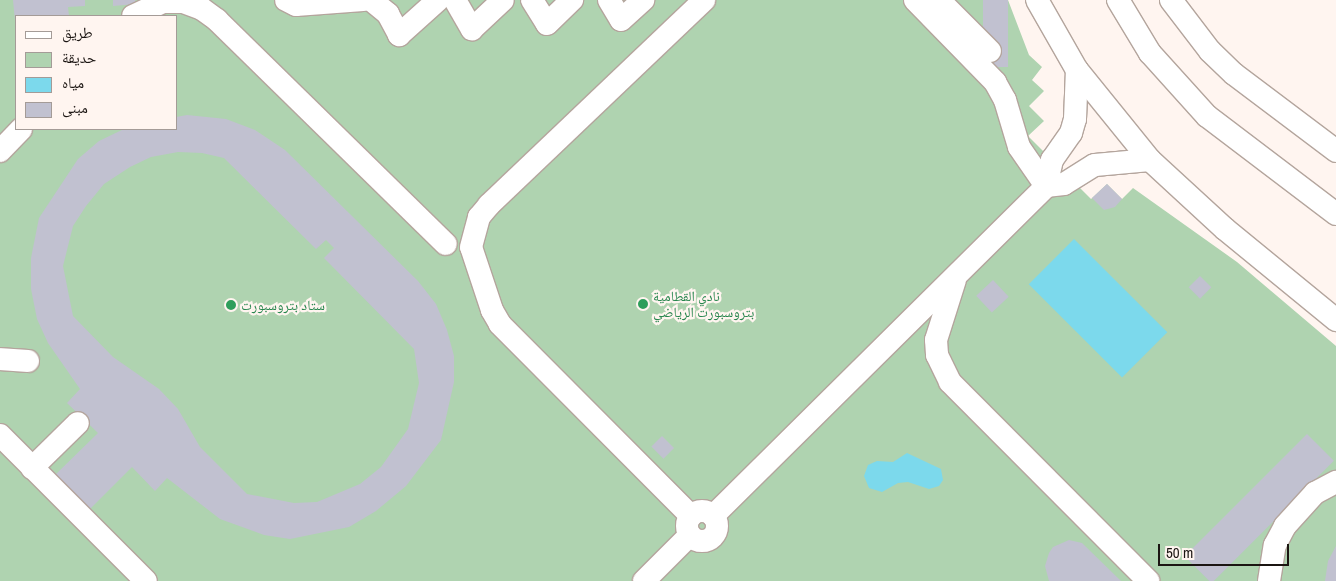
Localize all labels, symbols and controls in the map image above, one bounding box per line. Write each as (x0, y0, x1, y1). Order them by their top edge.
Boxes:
legend (15, 15, 178, 130)
text: طريق (62, 22, 93, 43)
text: حديقة (62, 47, 96, 68)
text: مياه (62, 72, 84, 93)
text: مبنى (62, 97, 88, 118)
place label: نادي القطامية بتروسبورت الرياضي (653, 288, 754, 321)
place label: ستاد بتروسبورت (241, 297, 325, 313)
marker: نادي القطامية بتروسبورت الرياضي (637, 298, 649, 310)
marker: ستاد بتروسبورت (225, 299, 237, 311)
scale bar (1161, 534, 1292, 566)
text: 50 m (1166, 542, 1193, 563)

